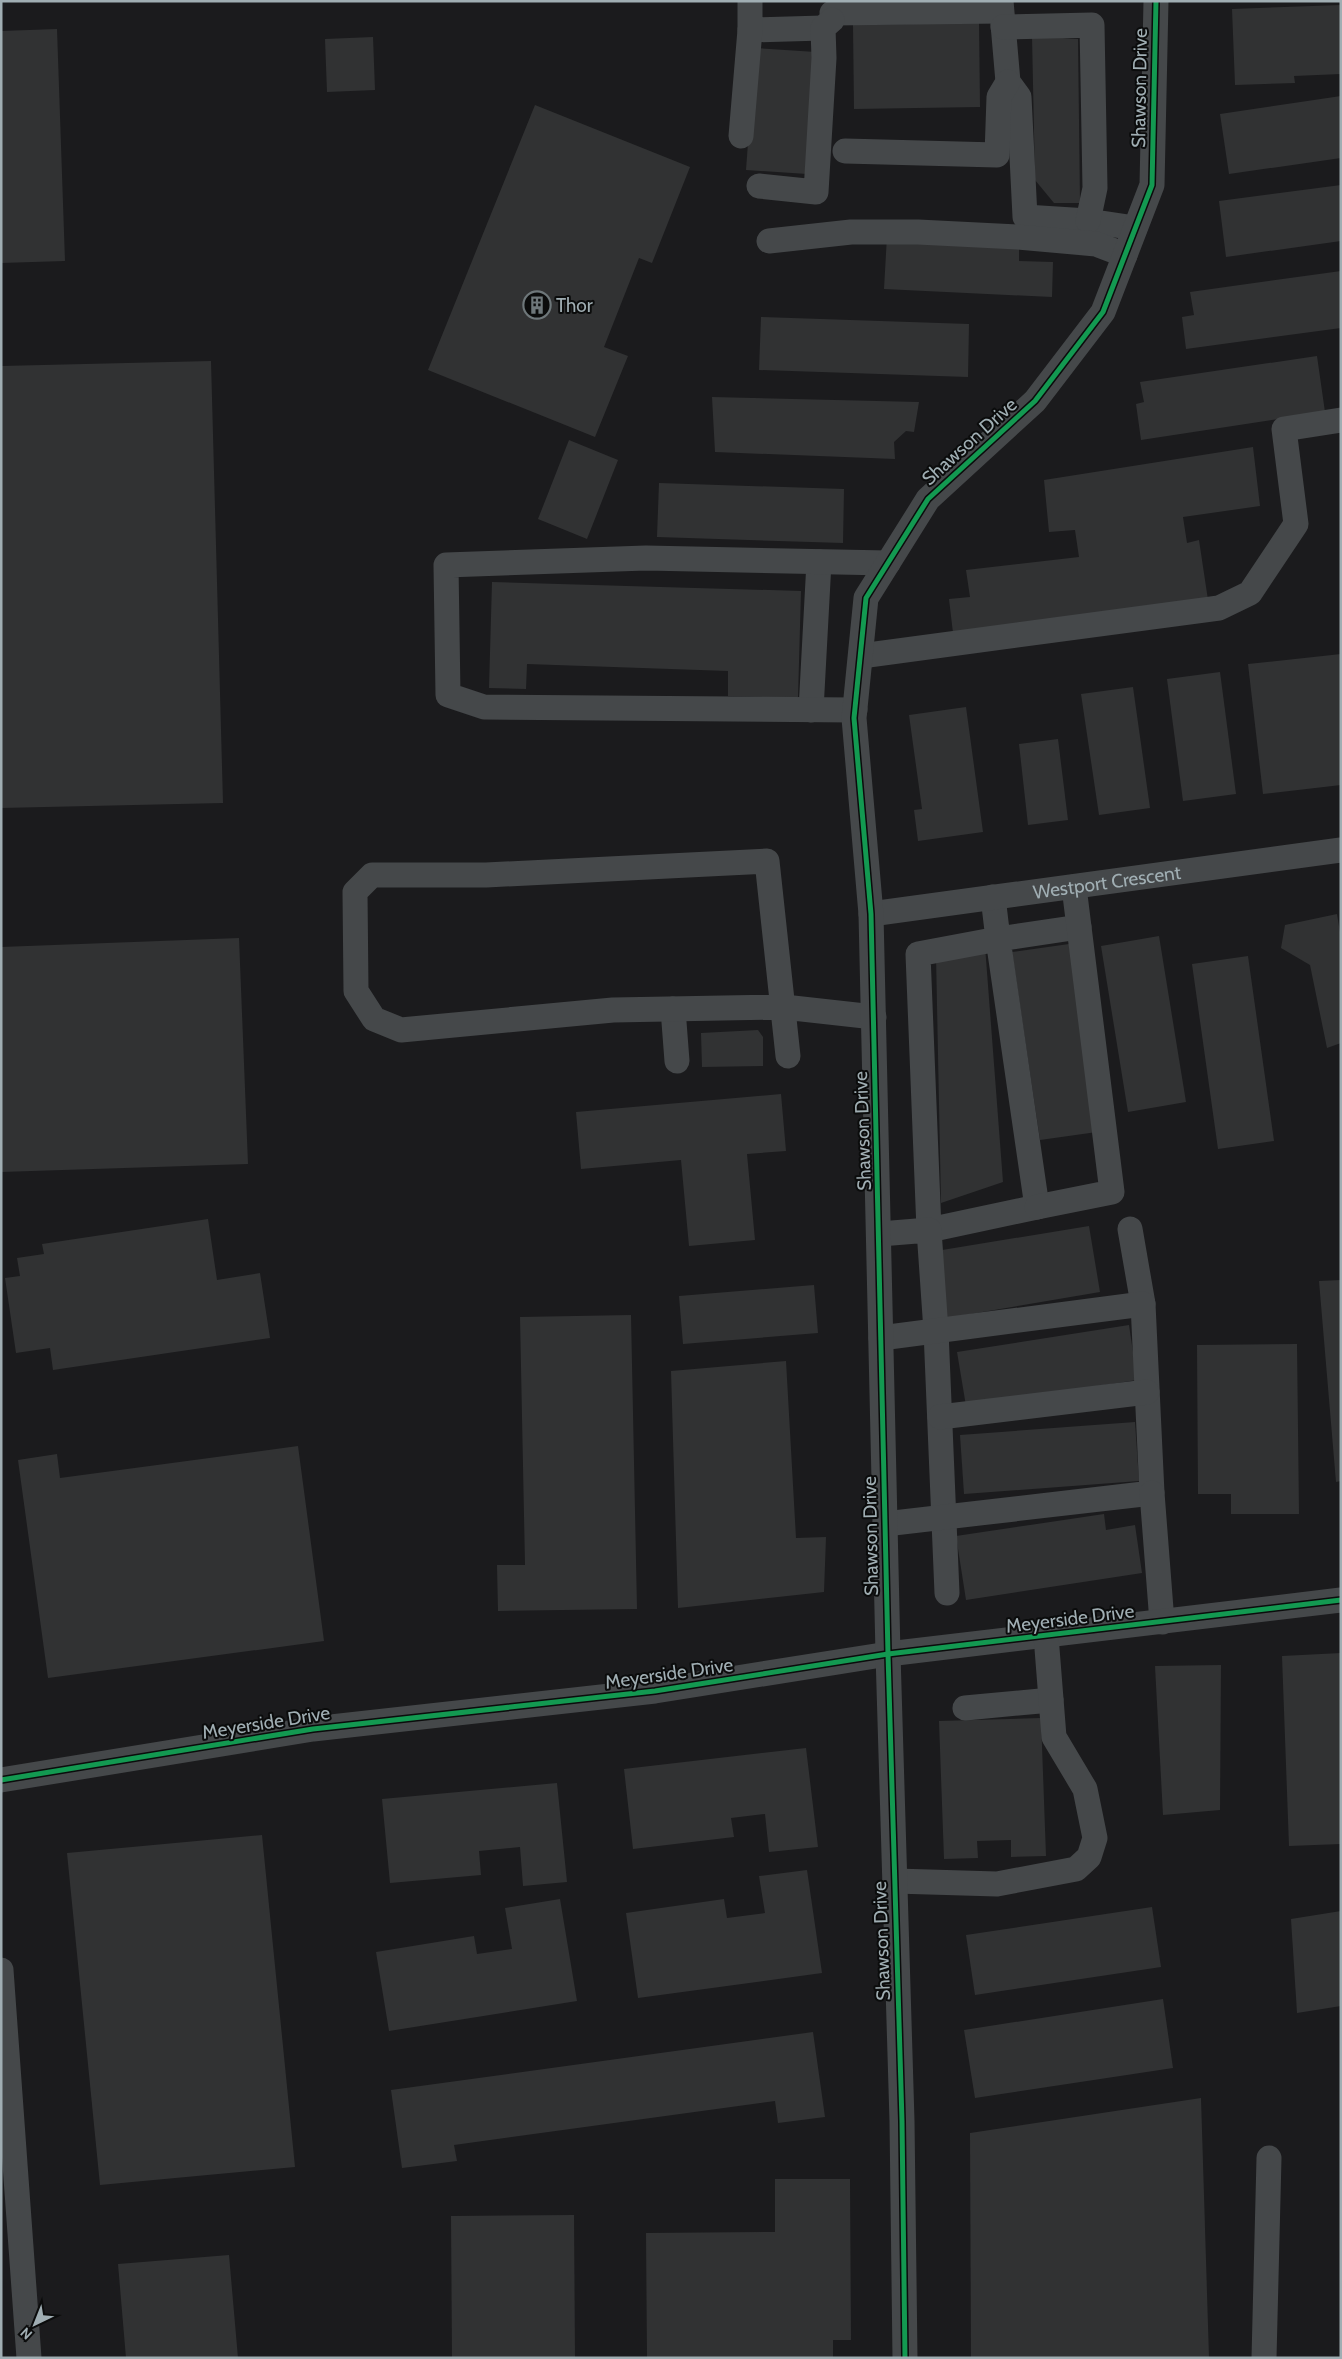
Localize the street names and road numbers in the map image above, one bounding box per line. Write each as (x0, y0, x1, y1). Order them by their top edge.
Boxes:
street label: Shawson Drive (1127, 28, 1152, 148)
street label: Shawson Drive (917, 393, 1022, 490)
street label: Westport Crescent (1031, 861, 1183, 904)
street label: Shawson Drive (849, 1070, 876, 1191)
street label: Shawson Drive (858, 1476, 883, 1596)
street label: Meyerside Drive (1005, 1599, 1136, 1638)
street label: Meyerside Drive (604, 1653, 735, 1694)
street label: Meyerside Drive (201, 1701, 332, 1744)
street label: Shawson Drive (868, 1880, 895, 2001)

